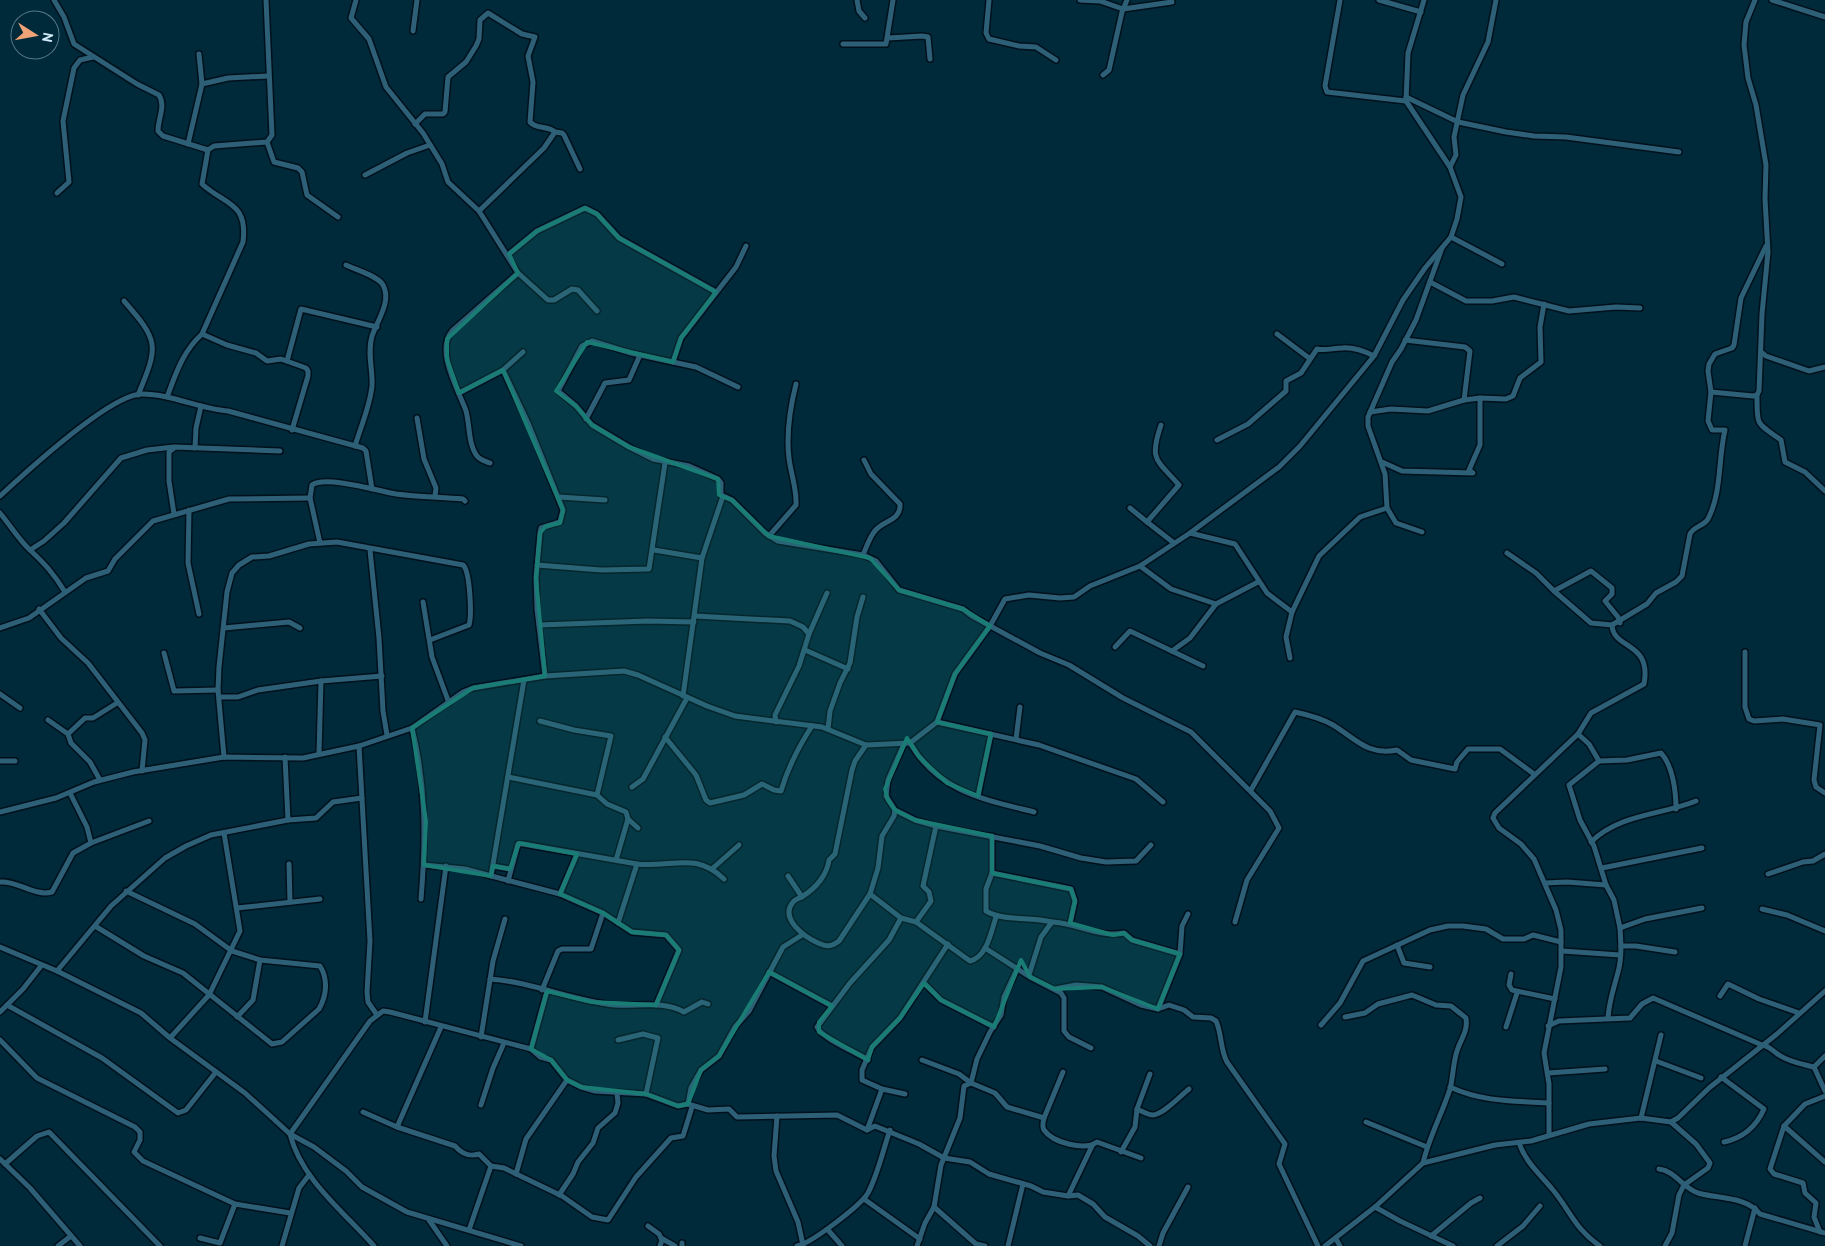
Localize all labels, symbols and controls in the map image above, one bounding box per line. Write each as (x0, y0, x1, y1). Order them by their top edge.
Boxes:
north arrow (10, 10, 60, 60)
text: N (38, 31, 57, 44)

